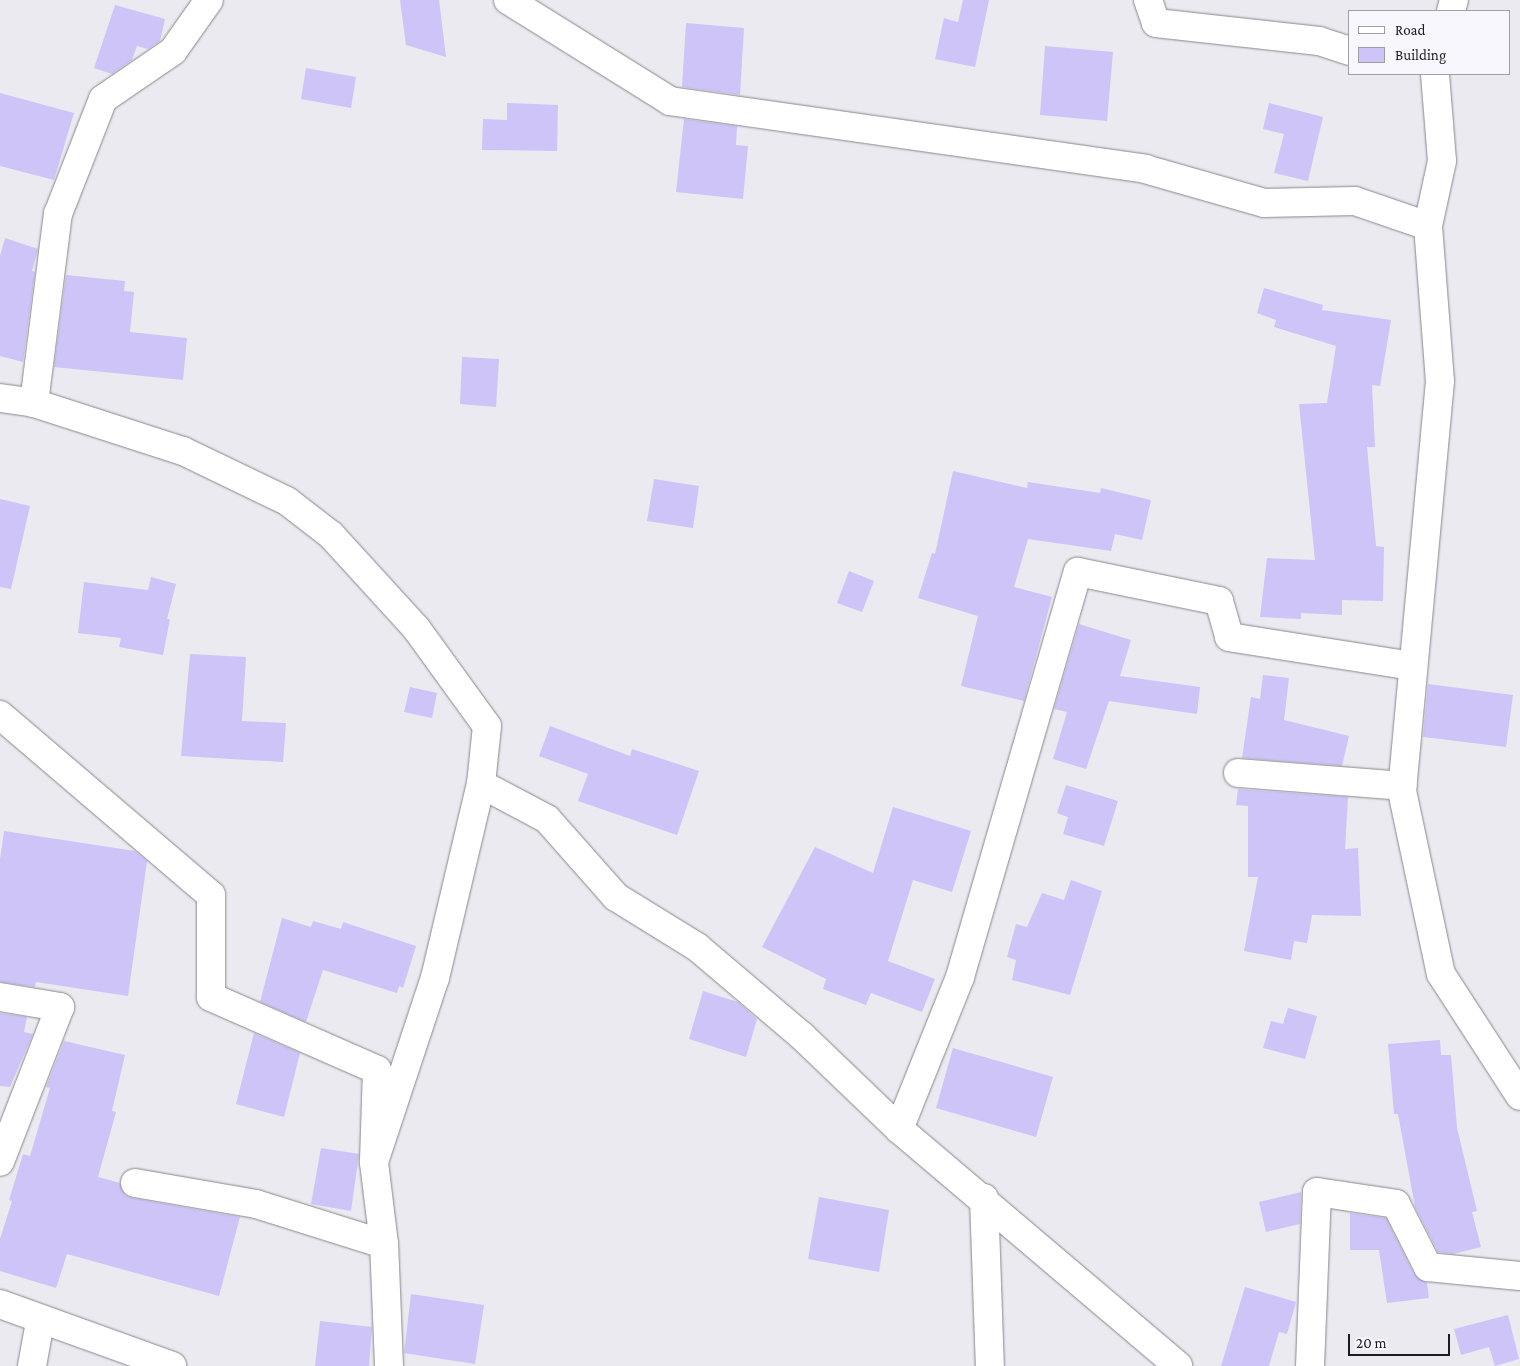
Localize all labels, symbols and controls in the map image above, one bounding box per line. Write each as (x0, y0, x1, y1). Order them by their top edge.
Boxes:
legend (1348, 10, 1510, 75)
text: Road (1395, 22, 1425, 38)
text: Building (1395, 47, 1446, 63)
scale bar (1350, 1324, 1452, 1356)
text: 20 m (1356, 1335, 1387, 1351)

